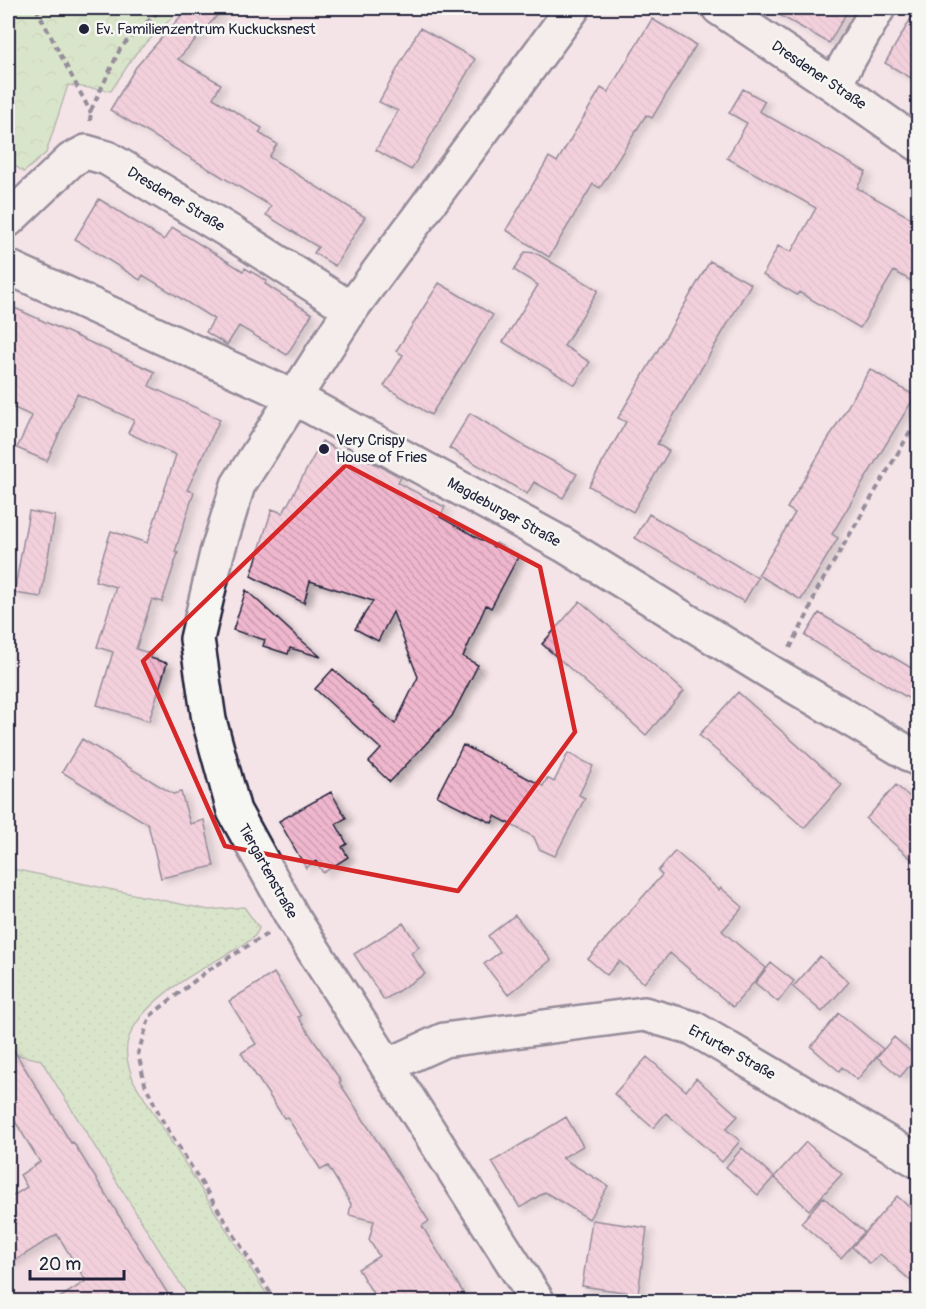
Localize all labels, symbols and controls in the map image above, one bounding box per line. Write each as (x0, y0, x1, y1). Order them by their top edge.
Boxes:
place label: Ev. Familienzentrum Kuckucksnest (96, 20, 317, 39)
marker: Ev. Familienzentrum Kuckucksnest (77, 22, 91, 36)
street label: Dresdener Straße (768, 37, 870, 114)
street label: Dresdener Straße (124, 163, 228, 236)
place label: Very Crispy House of Fries (336, 431, 427, 467)
marker: Very Crispy House of Fries (317, 442, 331, 456)
street label: Magdeburger Straße (444, 473, 564, 552)
street label: Tiergartenstraße (234, 820, 302, 923)
street label: Erfurter Straße (685, 1021, 779, 1084)
scale bar (30, 1243, 124, 1281)
text: 20 m (39, 1253, 81, 1276)

